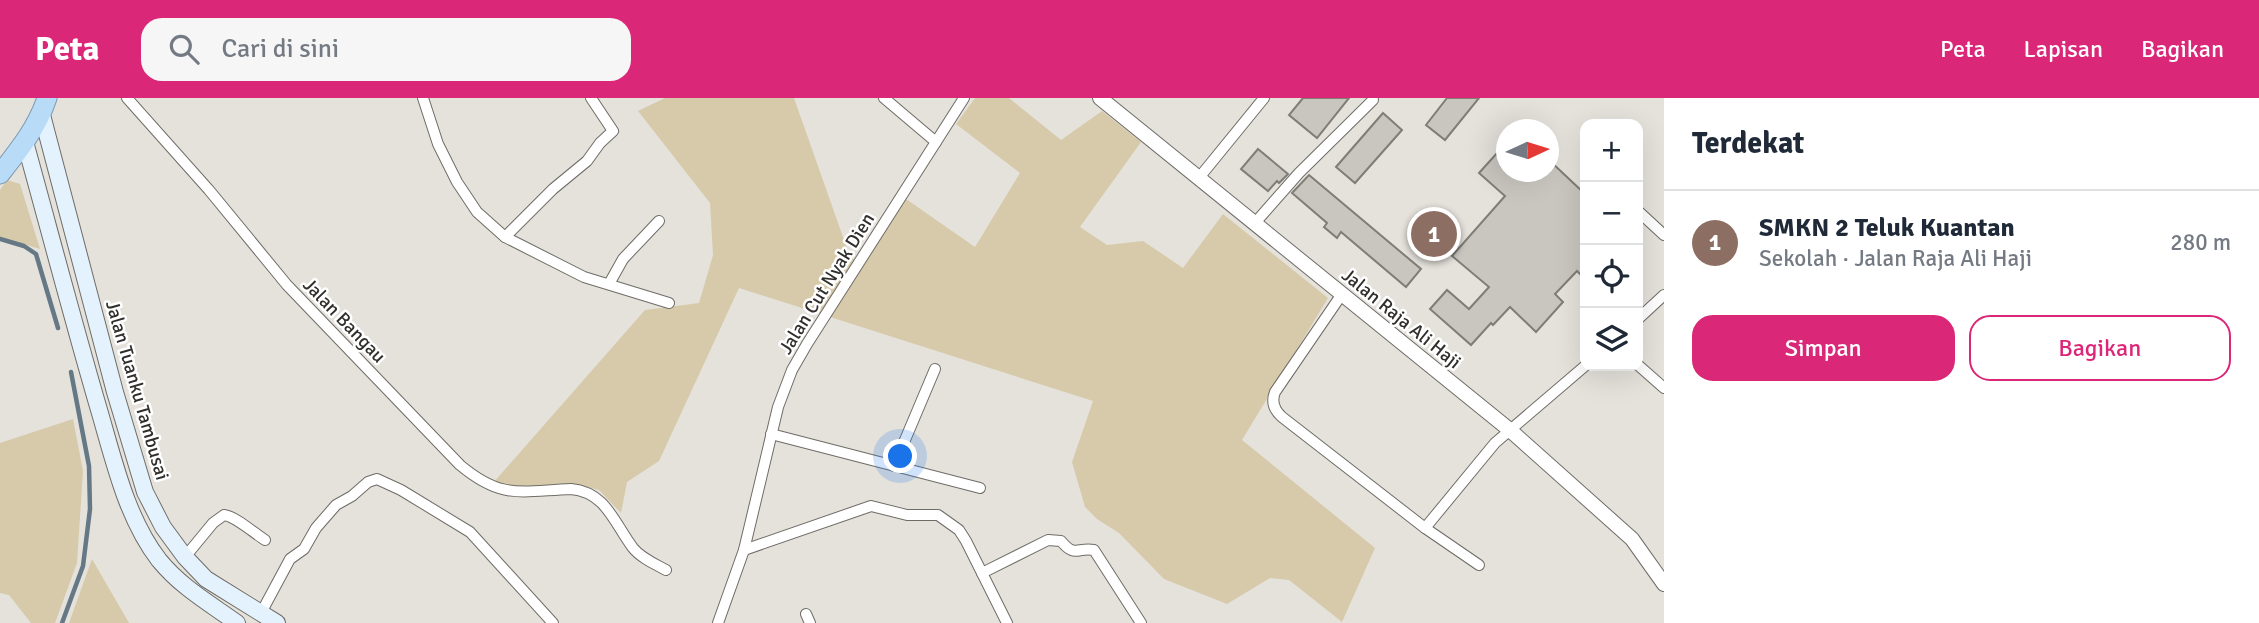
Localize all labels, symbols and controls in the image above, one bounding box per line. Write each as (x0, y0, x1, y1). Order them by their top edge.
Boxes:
search box (141, 18, 631, 81)
text: Peta (35, 29, 99, 70)
icon: search (165, 30, 203, 68)
text: Cari di sini (221, 33, 339, 65)
text: Peta (1940, 34, 1986, 64)
text: Lapisan (2024, 34, 2103, 64)
text: Bagikan (2141, 34, 2224, 64)
north arrow (1496, 119, 1559, 182)
map controls (1580, 119, 1643, 371)
button: + (1580, 119, 1643, 182)
text: Terdekat (1692, 125, 1804, 162)
button: − (1580, 182, 1643, 245)
street label: Jalan Cut Nyak Dien (774, 208, 880, 359)
pin: 1 (1411, 208, 1457, 260)
text: SMKN 2 Teluk Kuantan (1759, 212, 2015, 244)
text: 1 (1709, 228, 1721, 257)
text: 280 m (2170, 228, 2231, 257)
text: Sekolah · Jalan Raja Ali Haji (1759, 244, 2032, 273)
button: locate (1580, 245, 1643, 308)
street label: Jalan Raja Ali Haji (1337, 263, 1466, 374)
street label: Jalan Bangau (298, 273, 391, 368)
street label: Jalan Tuanku Tambusai (100, 298, 174, 483)
button: layers (1580, 308, 1643, 371)
button: Simpan (1692, 315, 1955, 381)
button: Bagikan (1969, 315, 2231, 381)
your location (883, 439, 917, 473)

